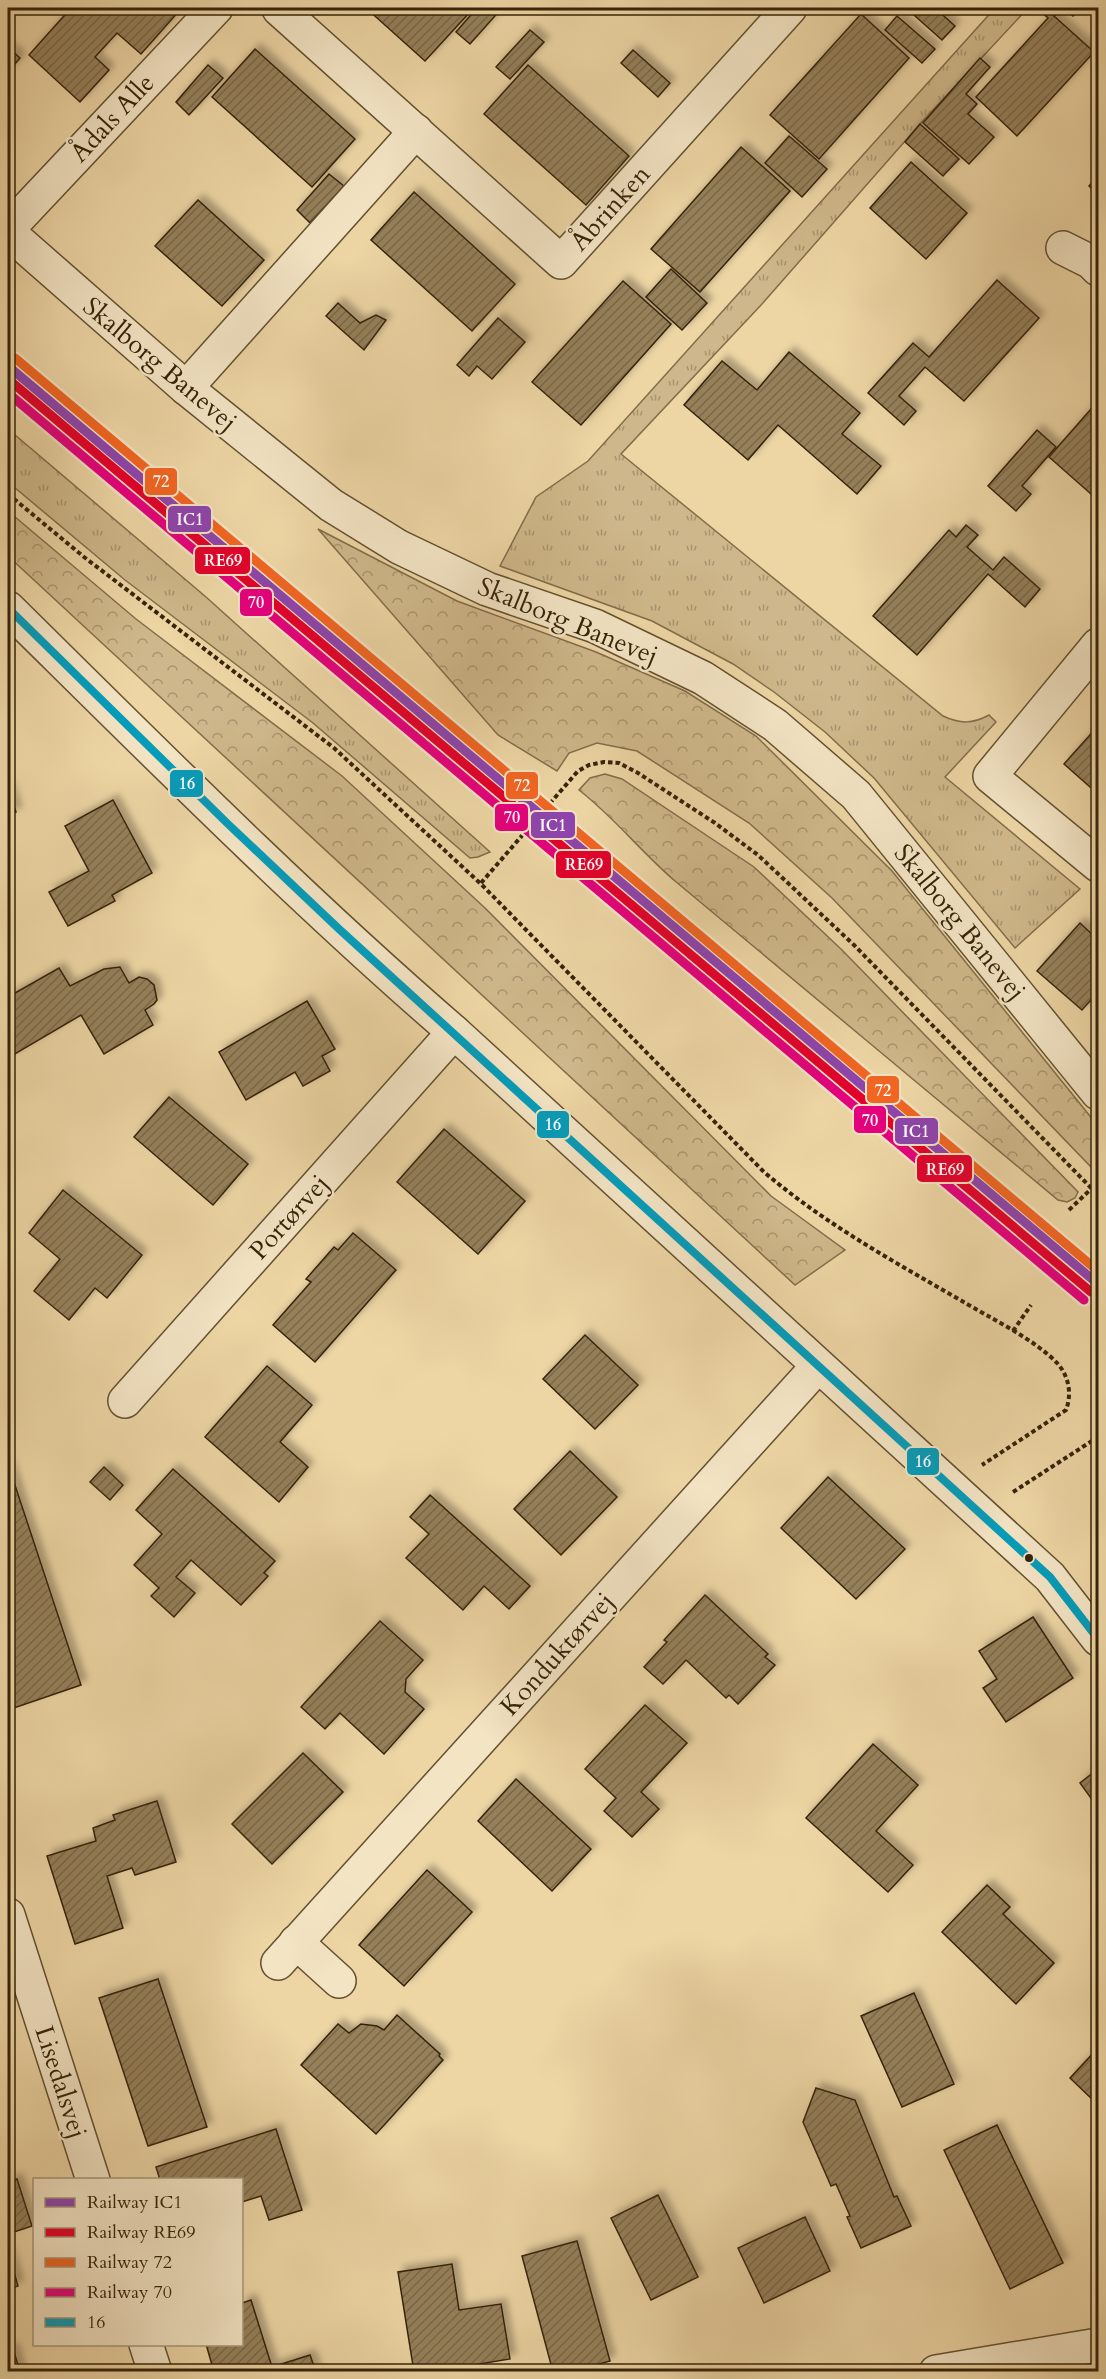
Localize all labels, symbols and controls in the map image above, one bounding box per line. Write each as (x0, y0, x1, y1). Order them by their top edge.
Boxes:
street label: Ådals Alle (62, 66, 162, 170)
street label: Åbrinken (562, 157, 658, 259)
street label: Skalborg Banevej (75, 289, 245, 439)
line badge: 72 (144, 467, 178, 496)
text: 72 (153, 471, 169, 493)
line badge: IC1 (167, 505, 212, 533)
text: IC1 (177, 509, 203, 531)
line badge: RE69 (194, 546, 251, 575)
text: RE69 (204, 550, 242, 572)
street label: Skalborg Banevej (473, 569, 663, 673)
line badge: 70 (239, 588, 273, 617)
text: 70 (248, 592, 264, 614)
line badge: 16 (169, 769, 204, 798)
line badge: 72 (505, 771, 539, 800)
text: 16 (179, 773, 195, 795)
text: 72 (514, 775, 530, 797)
line badge: 70 (494, 803, 529, 832)
text: 70 (504, 807, 520, 829)
line badge: IC1 (530, 811, 576, 839)
text: IC1 (540, 815, 566, 837)
street label: Skalborg Banevej (886, 837, 1034, 1007)
line badge: RE69 (555, 850, 612, 879)
text: RE69 (565, 854, 603, 876)
line badge: 72 (866, 1075, 900, 1104)
text: 72 (875, 1080, 891, 1102)
line badge: 70 (853, 1105, 887, 1134)
line badge: 16 (536, 1110, 570, 1139)
text: 70 (862, 1110, 878, 1132)
text: 16 (545, 1114, 561, 1136)
line badge: IC1 (894, 1117, 939, 1145)
text: IC1 (903, 1121, 929, 1143)
line badge: RE69 (916, 1154, 973, 1183)
text: RE69 (926, 1159, 964, 1181)
street label: Portørvej (241, 1167, 337, 1267)
line badge: 16 (906, 1447, 940, 1476)
text: 16 (915, 1451, 931, 1473)
unlabelled marker (1023, 1552, 1035, 1564)
street label: Konduktørvej (492, 1585, 622, 1723)
street label: Lisedalsvej (26, 2021, 96, 2143)
legend (33, 2178, 243, 2346)
text: Railway IC1 (87, 2190, 183, 2215)
text: Railway RE69 (87, 2220, 195, 2245)
text: Railway 72 (87, 2250, 172, 2275)
text: Railway 70 (87, 2280, 172, 2305)
text: 16 (87, 2310, 105, 2335)

